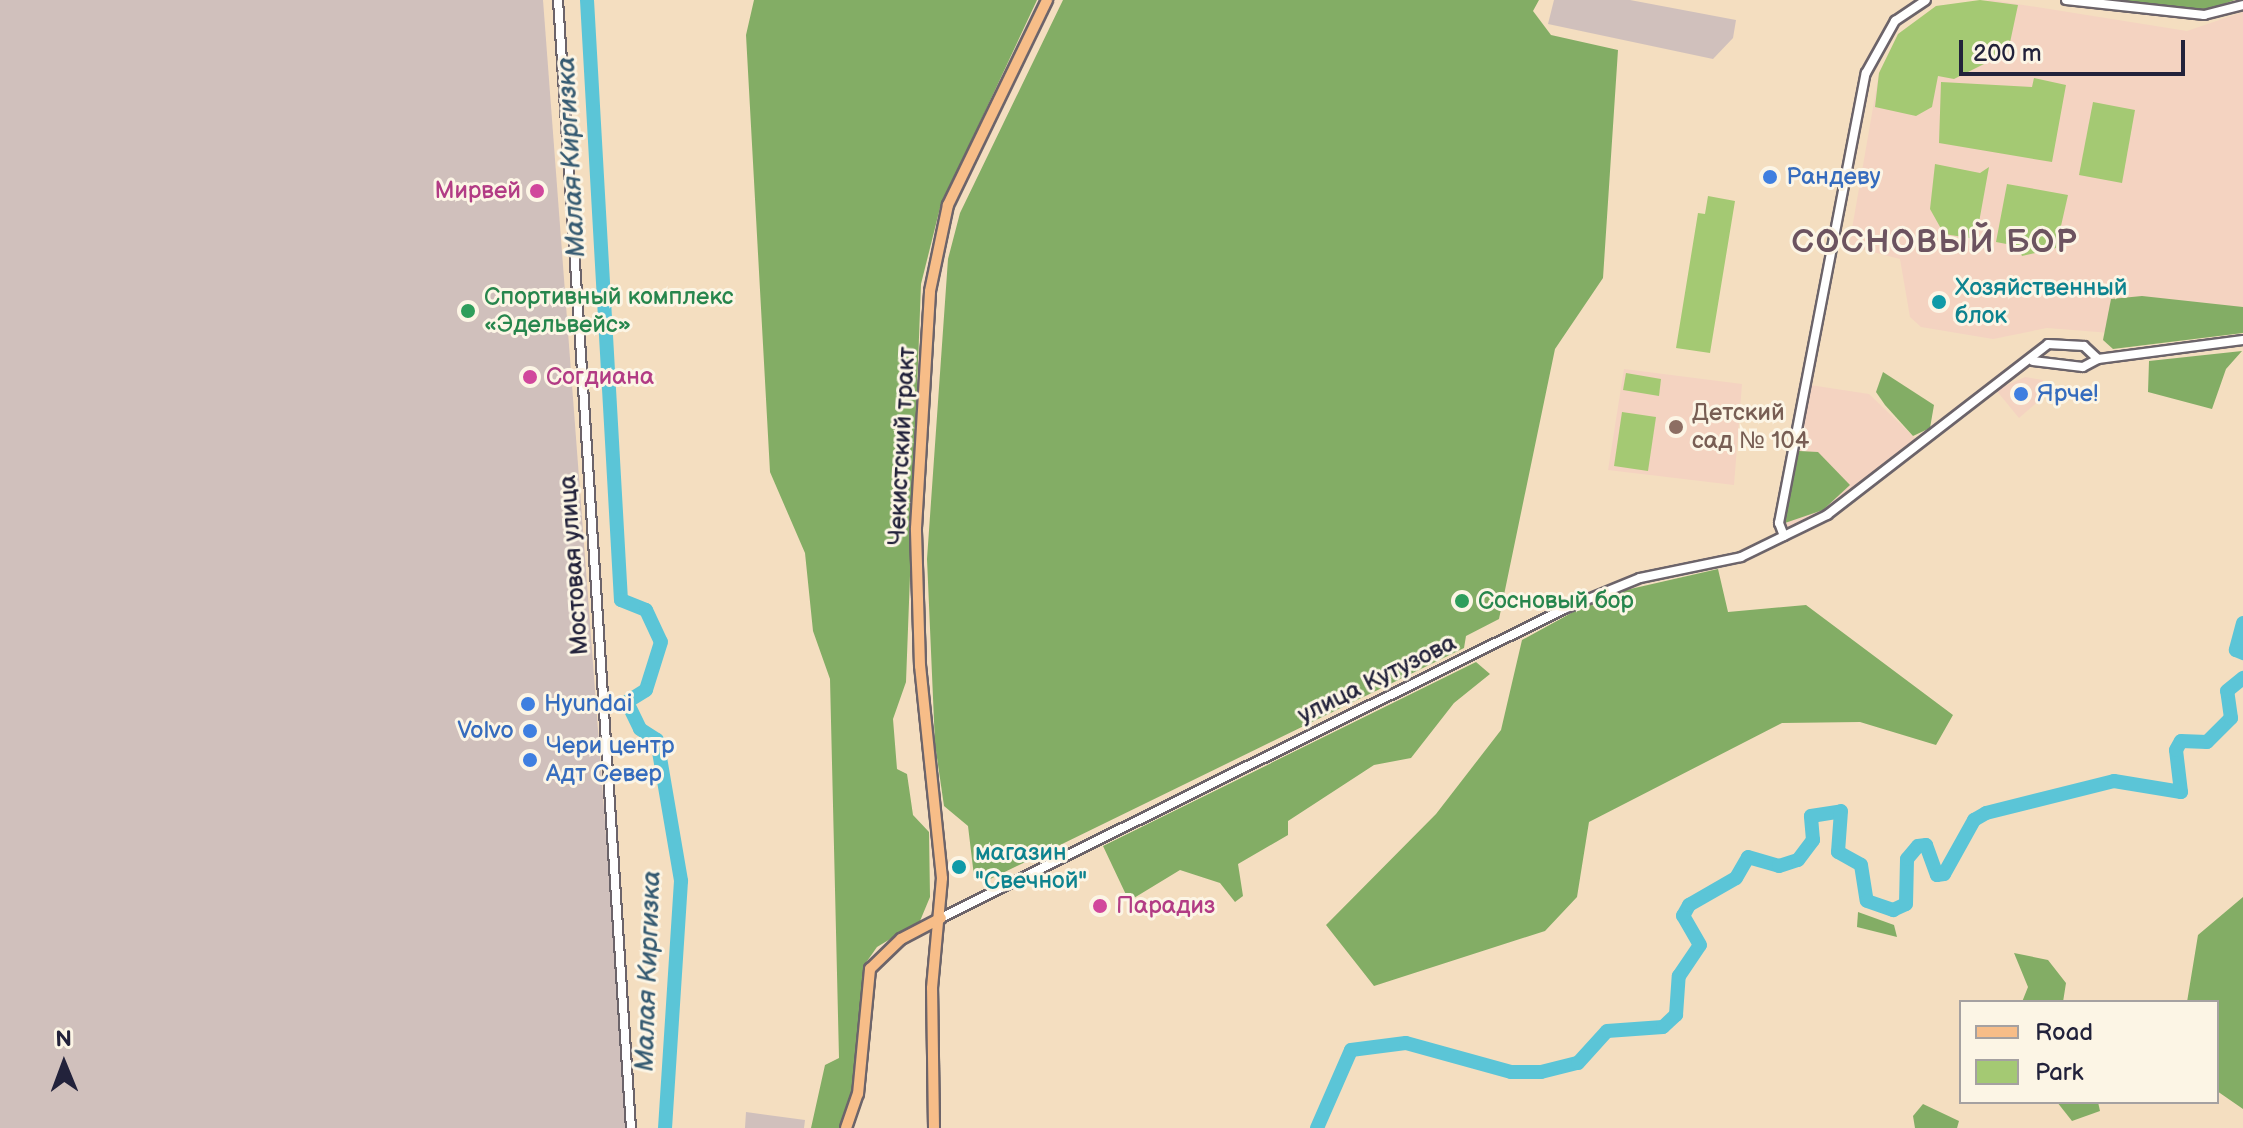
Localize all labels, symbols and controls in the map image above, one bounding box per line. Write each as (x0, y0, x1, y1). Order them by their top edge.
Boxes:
scale bar (1963, 24, 2189, 74)
text: 200 m (1973, 39, 2042, 68)
water label: Малая Киргизка (551, 56, 593, 258)
place label: Рандеву (1786, 163, 1881, 191)
marker: Рандеву (1761, 168, 1779, 186)
place label: Мирвей (434, 177, 521, 205)
marker: Мирвей (528, 182, 546, 200)
district label: СОСНОВЫЙ БОР (1791, 224, 2079, 262)
place label: Хозяйственный блок (1955, 274, 2127, 330)
place label: Спортивный комплекс «Эдельвейс» (484, 283, 734, 339)
marker: Хозяйственный блок (1930, 293, 1948, 311)
marker: Спортивный комплекс «Эдельвейс» (459, 302, 477, 320)
street label: Чекистский тракт (882, 346, 922, 546)
place label: Согдиана (546, 363, 654, 391)
marker: Согдиана (521, 368, 539, 386)
place label: Ярче! (2037, 380, 2098, 408)
marker: Ярче! (2012, 385, 2030, 403)
place label: Детский сад № 104 (1692, 399, 1809, 455)
marker: Детский сад № 104 (1667, 418, 1685, 436)
street label: Мостовая улица (553, 474, 595, 656)
place label: Сосновый бор (1478, 587, 1634, 615)
marker: Сосновый бор (1453, 592, 1471, 610)
street label: улица Кутузова (1293, 628, 1461, 730)
place label: Hyundai (544, 690, 632, 718)
marker: Hyundai (519, 695, 537, 713)
place label: Volvo (457, 717, 514, 745)
marker: Volvo (521, 722, 539, 740)
place label: Чери центр Адт Север (546, 732, 675, 788)
marker: Чери центр Адт Север (521, 751, 539, 769)
place label: магазин "Свечной" (975, 839, 1087, 895)
marker: магазин "Свечной" (950, 858, 968, 876)
water label: Малая Киргизка (630, 870, 668, 1072)
place label: Парадиз (1116, 892, 1215, 920)
marker: Парадиз (1091, 897, 1109, 915)
legend (1959, 1000, 2219, 1104)
text: Road (2035, 1018, 2093, 1047)
north arrow (24, 1024, 104, 1104)
text: N (55, 1026, 72, 1053)
text: Park (2035, 1058, 2083, 1087)

